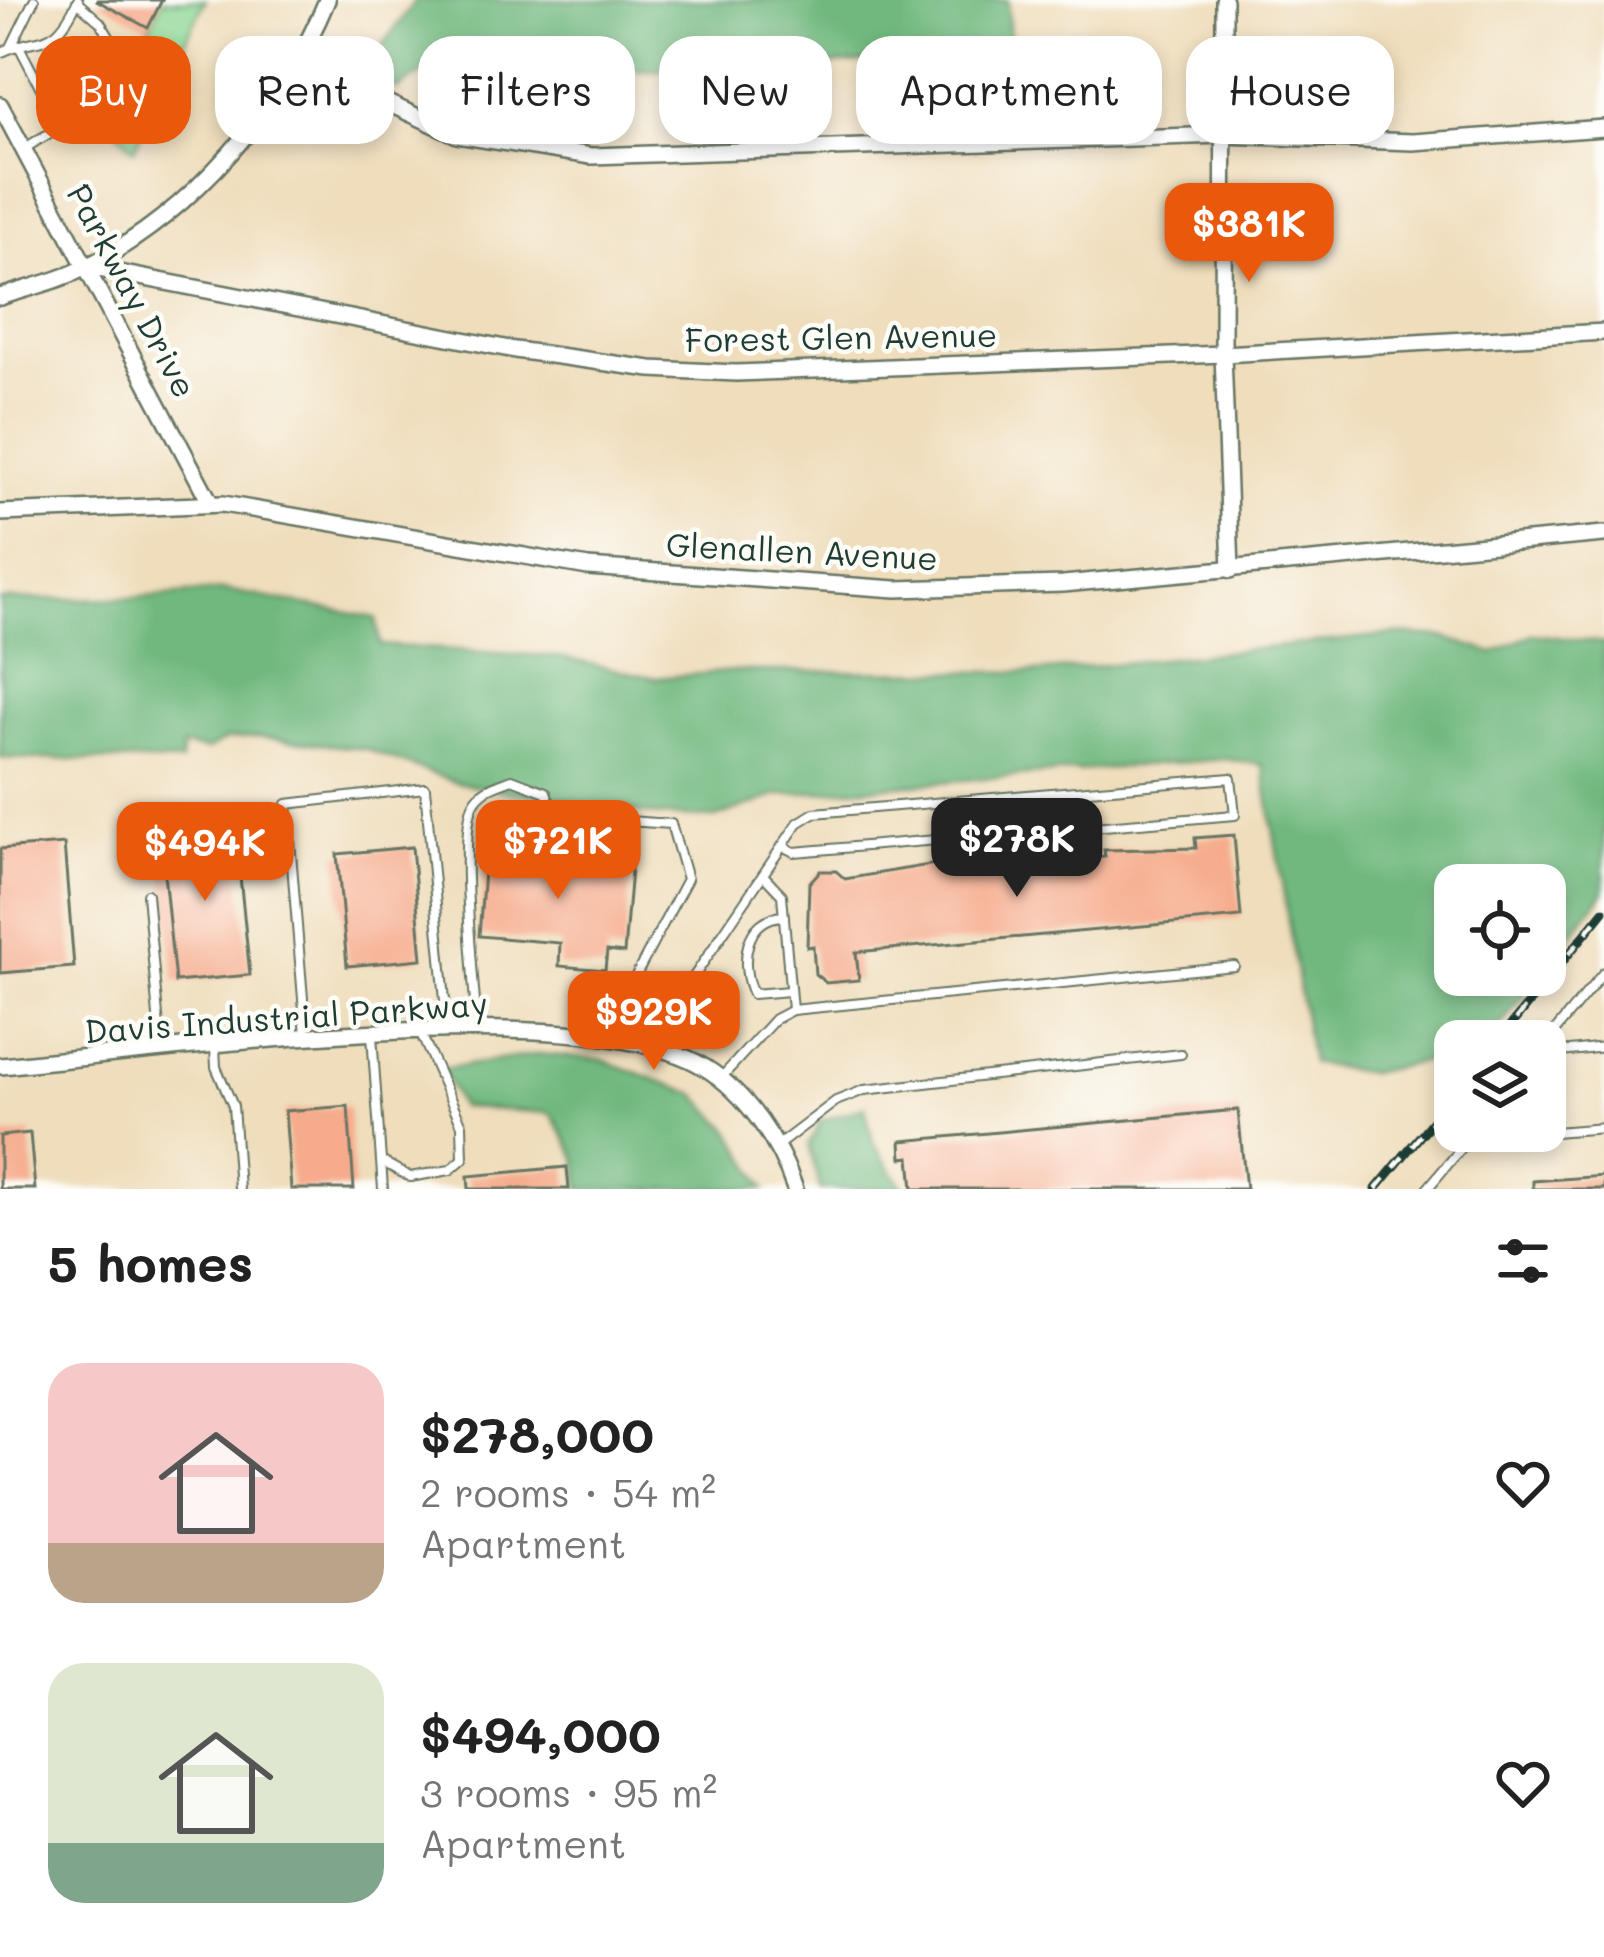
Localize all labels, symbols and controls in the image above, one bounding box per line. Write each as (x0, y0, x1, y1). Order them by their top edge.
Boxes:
chip: Buy (36, 36, 191, 144)
chip: Rent (215, 36, 394, 144)
chip: Filters (418, 36, 635, 144)
chip: New (659, 36, 832, 144)
chip: Apartment (856, 36, 1162, 144)
chip: House (1186, 36, 1394, 144)
street label: Parkway Drive (58, 176, 207, 405)
pin: $381K (1165, 183, 1333, 285)
text: $381K (1192, 196, 1306, 247)
street label: Forest Glen Avenue (684, 312, 998, 360)
street label: Glenallen Avenue (665, 521, 939, 579)
pin: $278K (933, 798, 1101, 900)
pin: $721K (474, 800, 642, 902)
pin: $494K (121, 802, 289, 904)
text: $278K (958, 811, 1076, 862)
text: $721K (503, 813, 613, 864)
text: $494K (144, 815, 266, 866)
map controls (1434, 864, 1566, 1152)
button: locate (1434, 864, 1566, 996)
pin: $929K (570, 971, 738, 1073)
street label: Davis Industrial Parkway (83, 980, 489, 1053)
text: $929K (595, 984, 713, 1035)
button: layers (1434, 1020, 1566, 1152)
text: 5 homes (48, 1228, 253, 1295)
icon: filters (1490, 1228, 1556, 1294)
text: $278,000 (420, 1399, 654, 1466)
icon: home (144, 1411, 288, 1555)
icon: heart (1490, 1450, 1556, 1516)
text: 2 rooms · 54 m² (420, 1466, 716, 1517)
text: Apartment (420, 1517, 626, 1568)
text: $494,000 (420, 1699, 661, 1766)
icon: home (144, 1711, 288, 1855)
icon: heart (1490, 1750, 1556, 1816)
text: 3 rooms · 95 m² (420, 1766, 717, 1817)
text: Apartment (420, 1817, 626, 1868)

